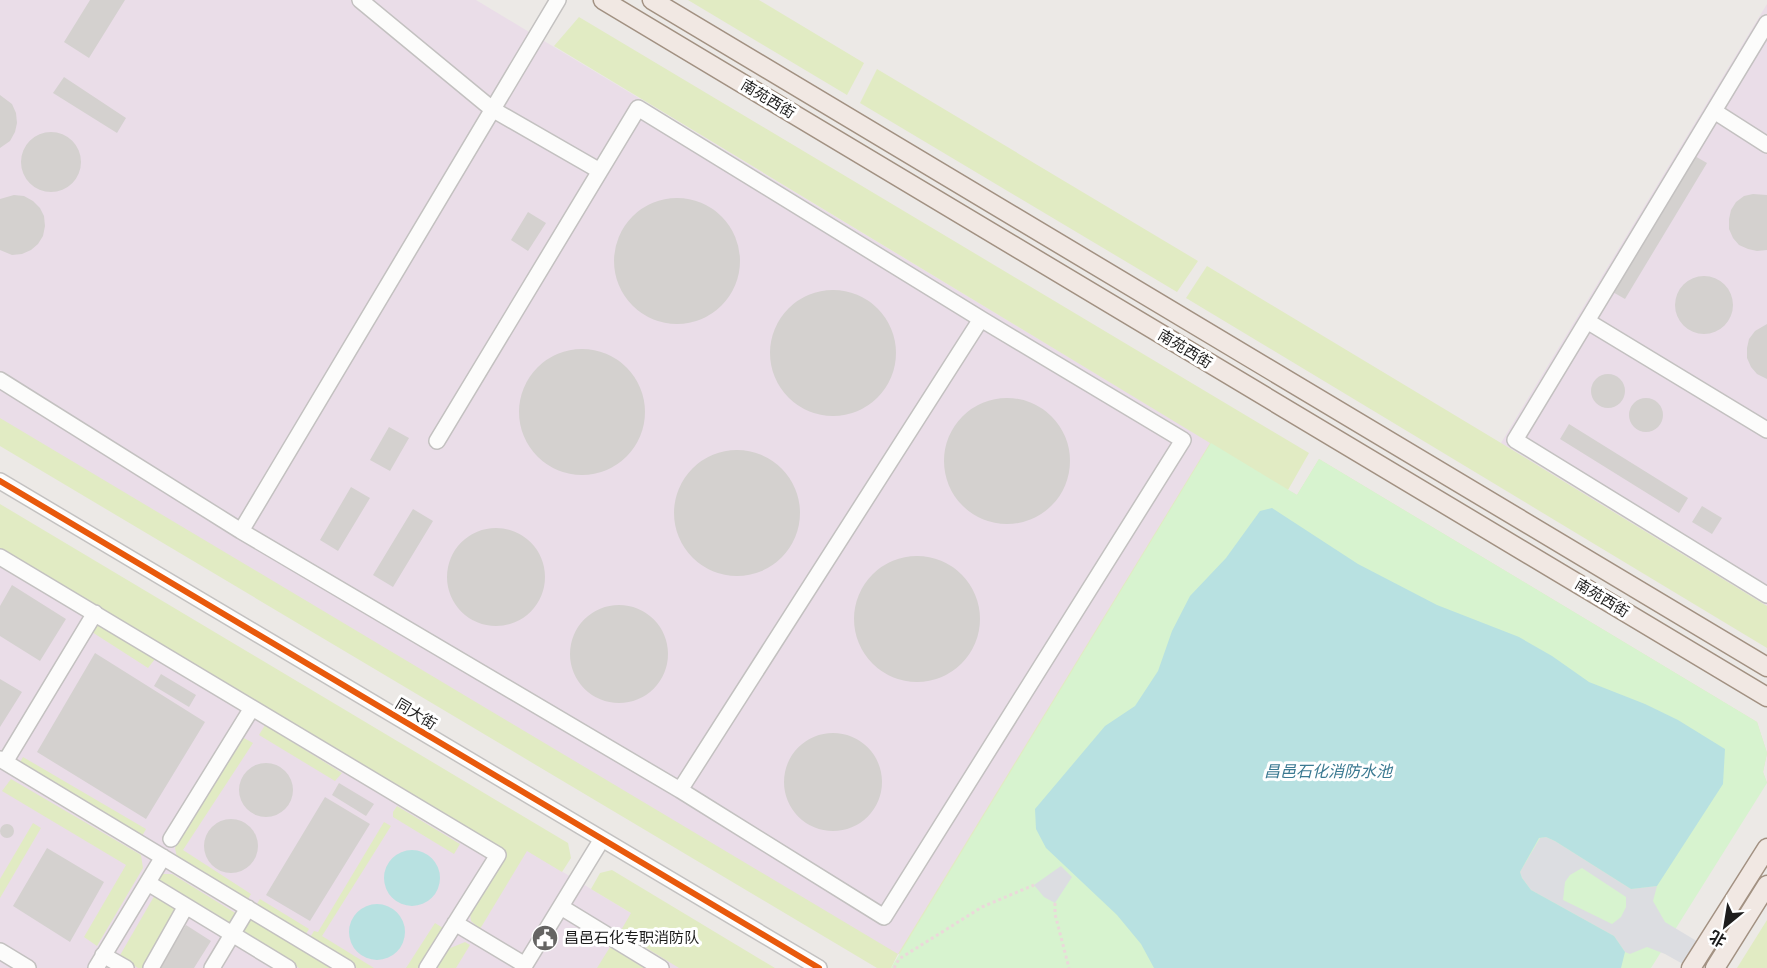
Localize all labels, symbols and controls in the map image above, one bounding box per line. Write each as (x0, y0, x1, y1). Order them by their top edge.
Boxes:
street label: 南苑西街 (737, 75, 799, 124)
street label: 南苑西街 (1154, 325, 1216, 374)
street label: 南苑西街 (1571, 574, 1633, 623)
street label: 同大街 (391, 694, 440, 735)
water label: 昌邑石化消防水池 (1264, 761, 1394, 783)
north arrow (1695, 896, 1755, 956)
public building icon: 昌邑石化专职消防队 (530, 923, 560, 953)
text: 北 (1706, 925, 1730, 952)
place label: 昌邑石化专职消防队 (564, 928, 699, 949)

